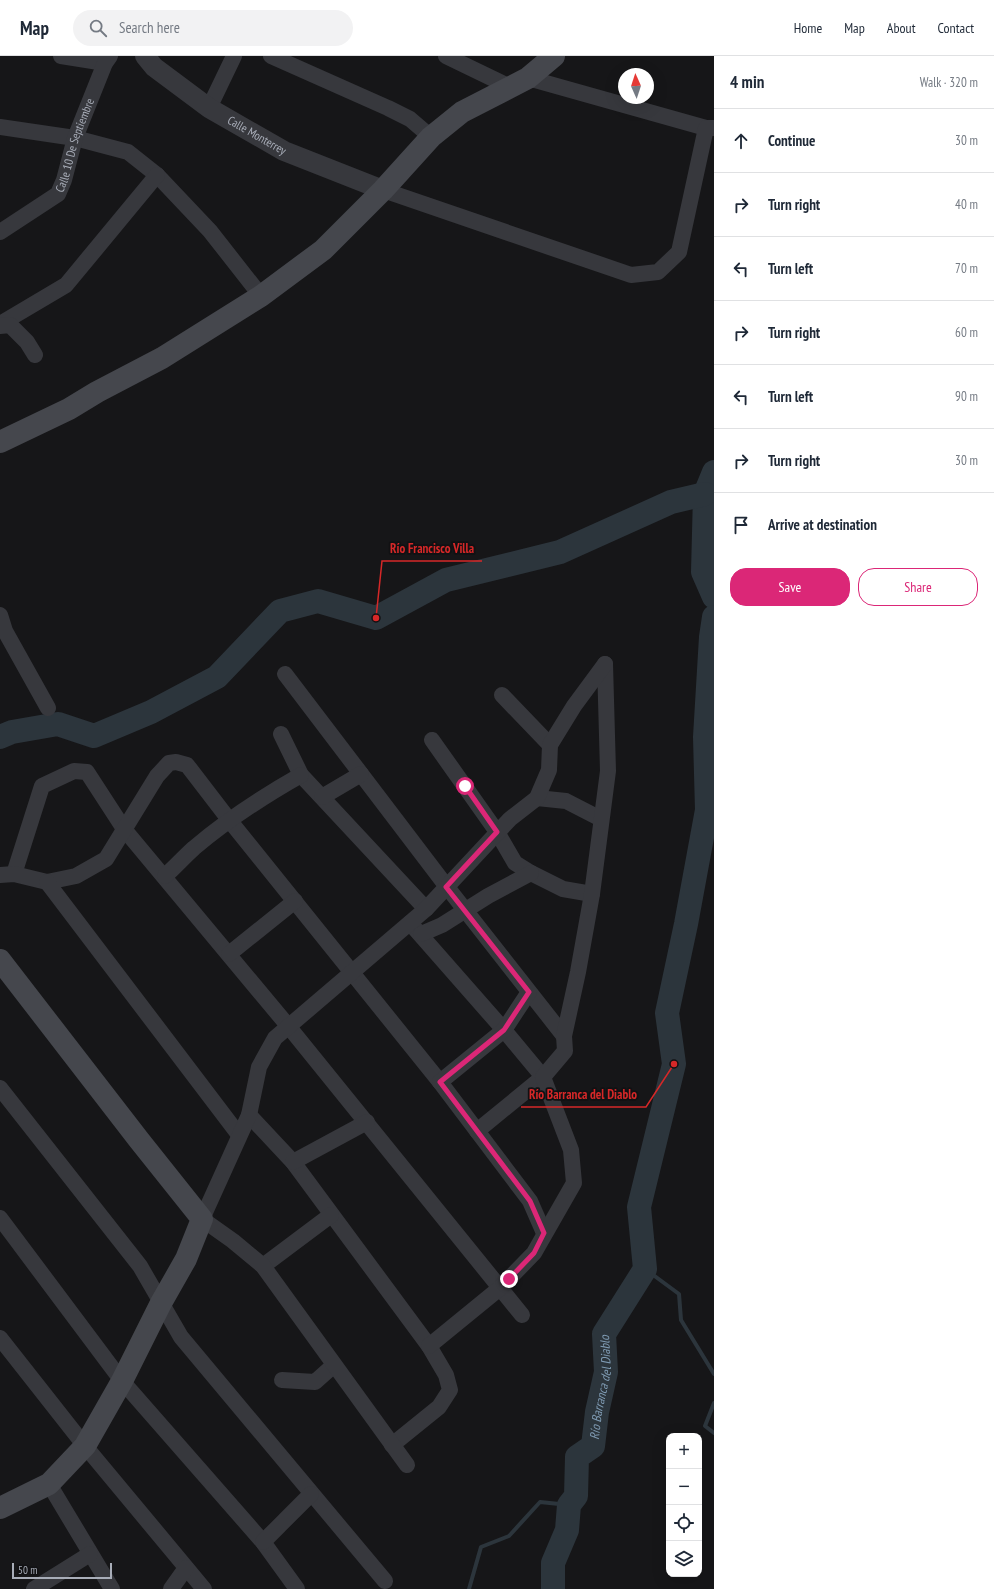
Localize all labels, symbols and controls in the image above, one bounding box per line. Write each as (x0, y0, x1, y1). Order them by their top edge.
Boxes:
search box (73, 10, 353, 46)
text: Map (20, 16, 49, 40)
icon: search (87, 17, 109, 39)
text: Search here (119, 18, 180, 37)
text: Home (794, 19, 822, 37)
text: Map (844, 19, 865, 37)
text: About (887, 19, 916, 37)
text: Contact (938, 19, 974, 37)
north arrow (618, 68, 654, 104)
text: 4 min (730, 71, 764, 93)
text: Walk · 320 m (920, 74, 978, 91)
street label: Calle 10 De Septiembre (52, 96, 97, 194)
street label: Calle Monterrey (225, 112, 290, 158)
icon: ahead (730, 130, 752, 152)
text: Continue (768, 131, 815, 150)
text: 30 m (955, 132, 978, 149)
icon: right (730, 194, 752, 216)
text: Turn right (768, 195, 820, 214)
text: 40 m (955, 196, 978, 213)
icon: left (730, 258, 752, 280)
text: Turn left (768, 259, 813, 278)
text: 70 m (955, 260, 978, 277)
icon: right (730, 322, 752, 344)
text: Turn right (768, 323, 820, 342)
text: 60 m (955, 324, 978, 341)
icon: left (730, 386, 752, 408)
text: Turn left (768, 387, 813, 406)
text: 90 m (955, 388, 978, 405)
icon: right (730, 450, 752, 472)
text: Turn right (768, 451, 820, 470)
text: 30 m (955, 452, 978, 469)
icon: arrive (730, 514, 752, 536)
text: Arrive at destination (768, 515, 877, 534)
callout: Río Francisco Villa (382, 536, 482, 561)
text: Río Francisco Villa (390, 540, 474, 557)
button: Save (730, 568, 850, 606)
button: Share (858, 568, 978, 606)
route start (456, 777, 474, 795)
callout: Río Barranca del Diablo (521, 1082, 646, 1107)
text: Río Barranca del Diablo (529, 1086, 637, 1103)
route end (500, 1270, 518, 1288)
water label: Río Barranca del Diablo (586, 1333, 616, 1441)
map controls (666, 1433, 702, 1577)
button: + (666, 1433, 702, 1469)
button: − (666, 1469, 702, 1505)
button: locate (666, 1505, 702, 1541)
button: layers (666, 1541, 702, 1577)
scale bar (12, 1561, 112, 1580)
text: 50 m (18, 1563, 37, 1577)

